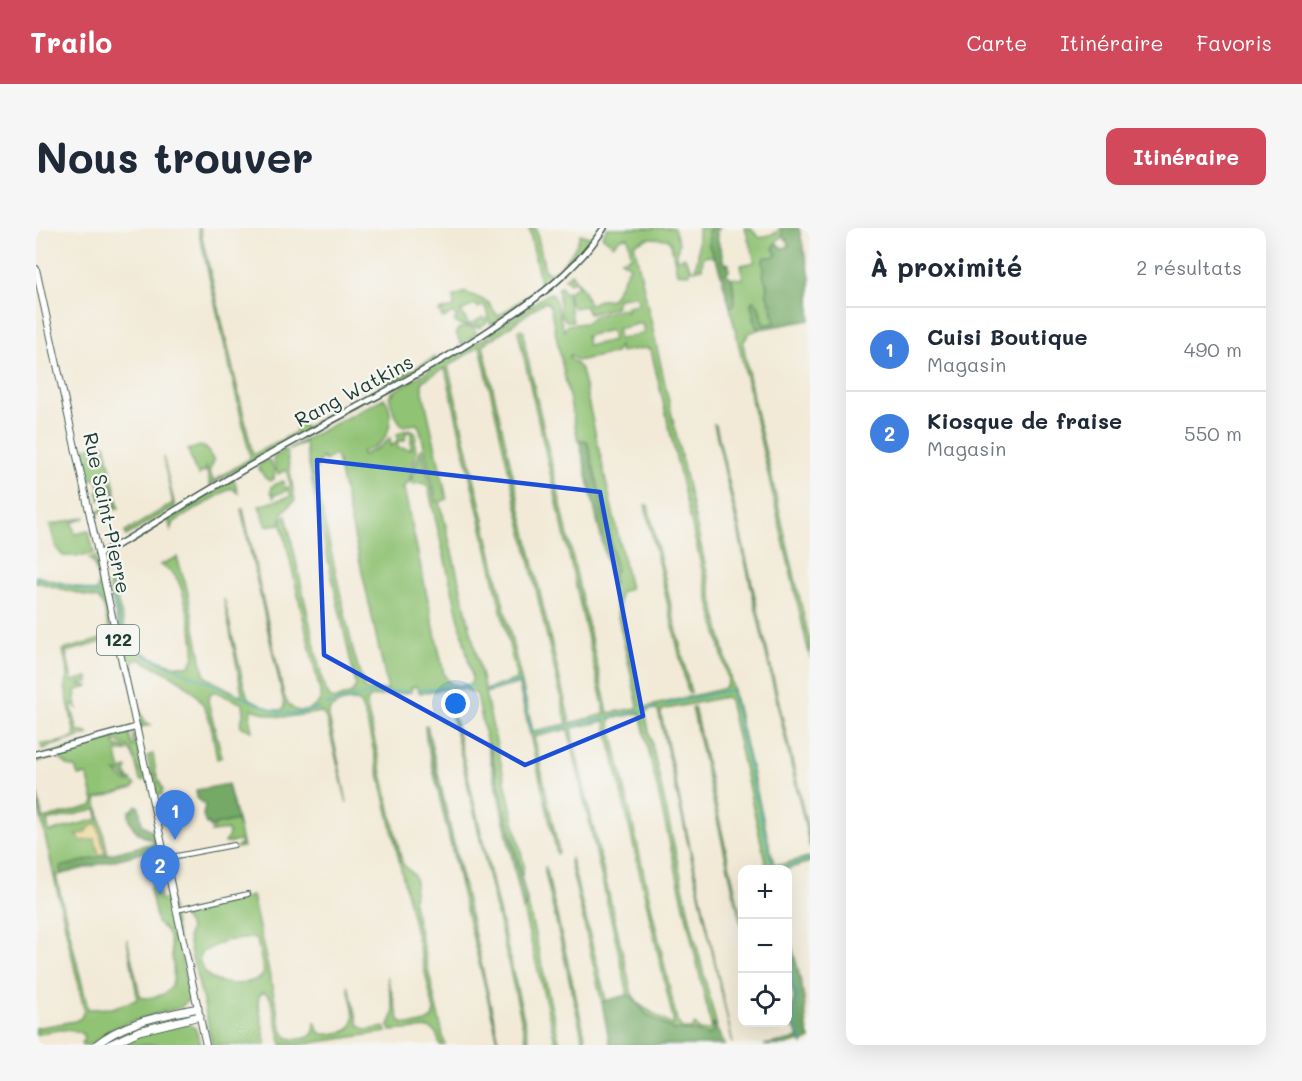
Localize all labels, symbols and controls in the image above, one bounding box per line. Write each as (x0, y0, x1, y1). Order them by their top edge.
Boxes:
text: Trailo (30, 24, 112, 60)
text: Carte (966, 29, 1027, 56)
text: Itinéraire (1060, 29, 1163, 56)
text: Favoris (1196, 29, 1272, 56)
button: Itinéraire (1106, 128, 1266, 185)
text: Nous trouver (36, 129, 314, 184)
text: À proximité (870, 250, 1022, 284)
text: 2 résultats (1136, 254, 1242, 280)
text: Cuisi Boutique (927, 322, 1088, 351)
text: 1 (885, 336, 894, 362)
text: 490 m (1184, 336, 1242, 362)
street label: Rang Watkins (290, 348, 417, 432)
text: Magasin (927, 351, 1006, 377)
text: Kiosque de fraise (927, 406, 1122, 435)
text: 2 (884, 420, 895, 446)
text: 550 m (1184, 420, 1242, 446)
street label: Rue Saint-Pierre (78, 430, 138, 596)
text: Magasin (927, 435, 1006, 461)
road number: 122 (97, 625, 139, 655)
your location (441, 689, 470, 718)
pin: 1 (156, 790, 194, 840)
pin: 2 (140, 846, 180, 895)
map controls (738, 865, 792, 1027)
button: + (738, 865, 792, 919)
button: − (738, 919, 792, 973)
button: locate (738, 973, 792, 1027)

